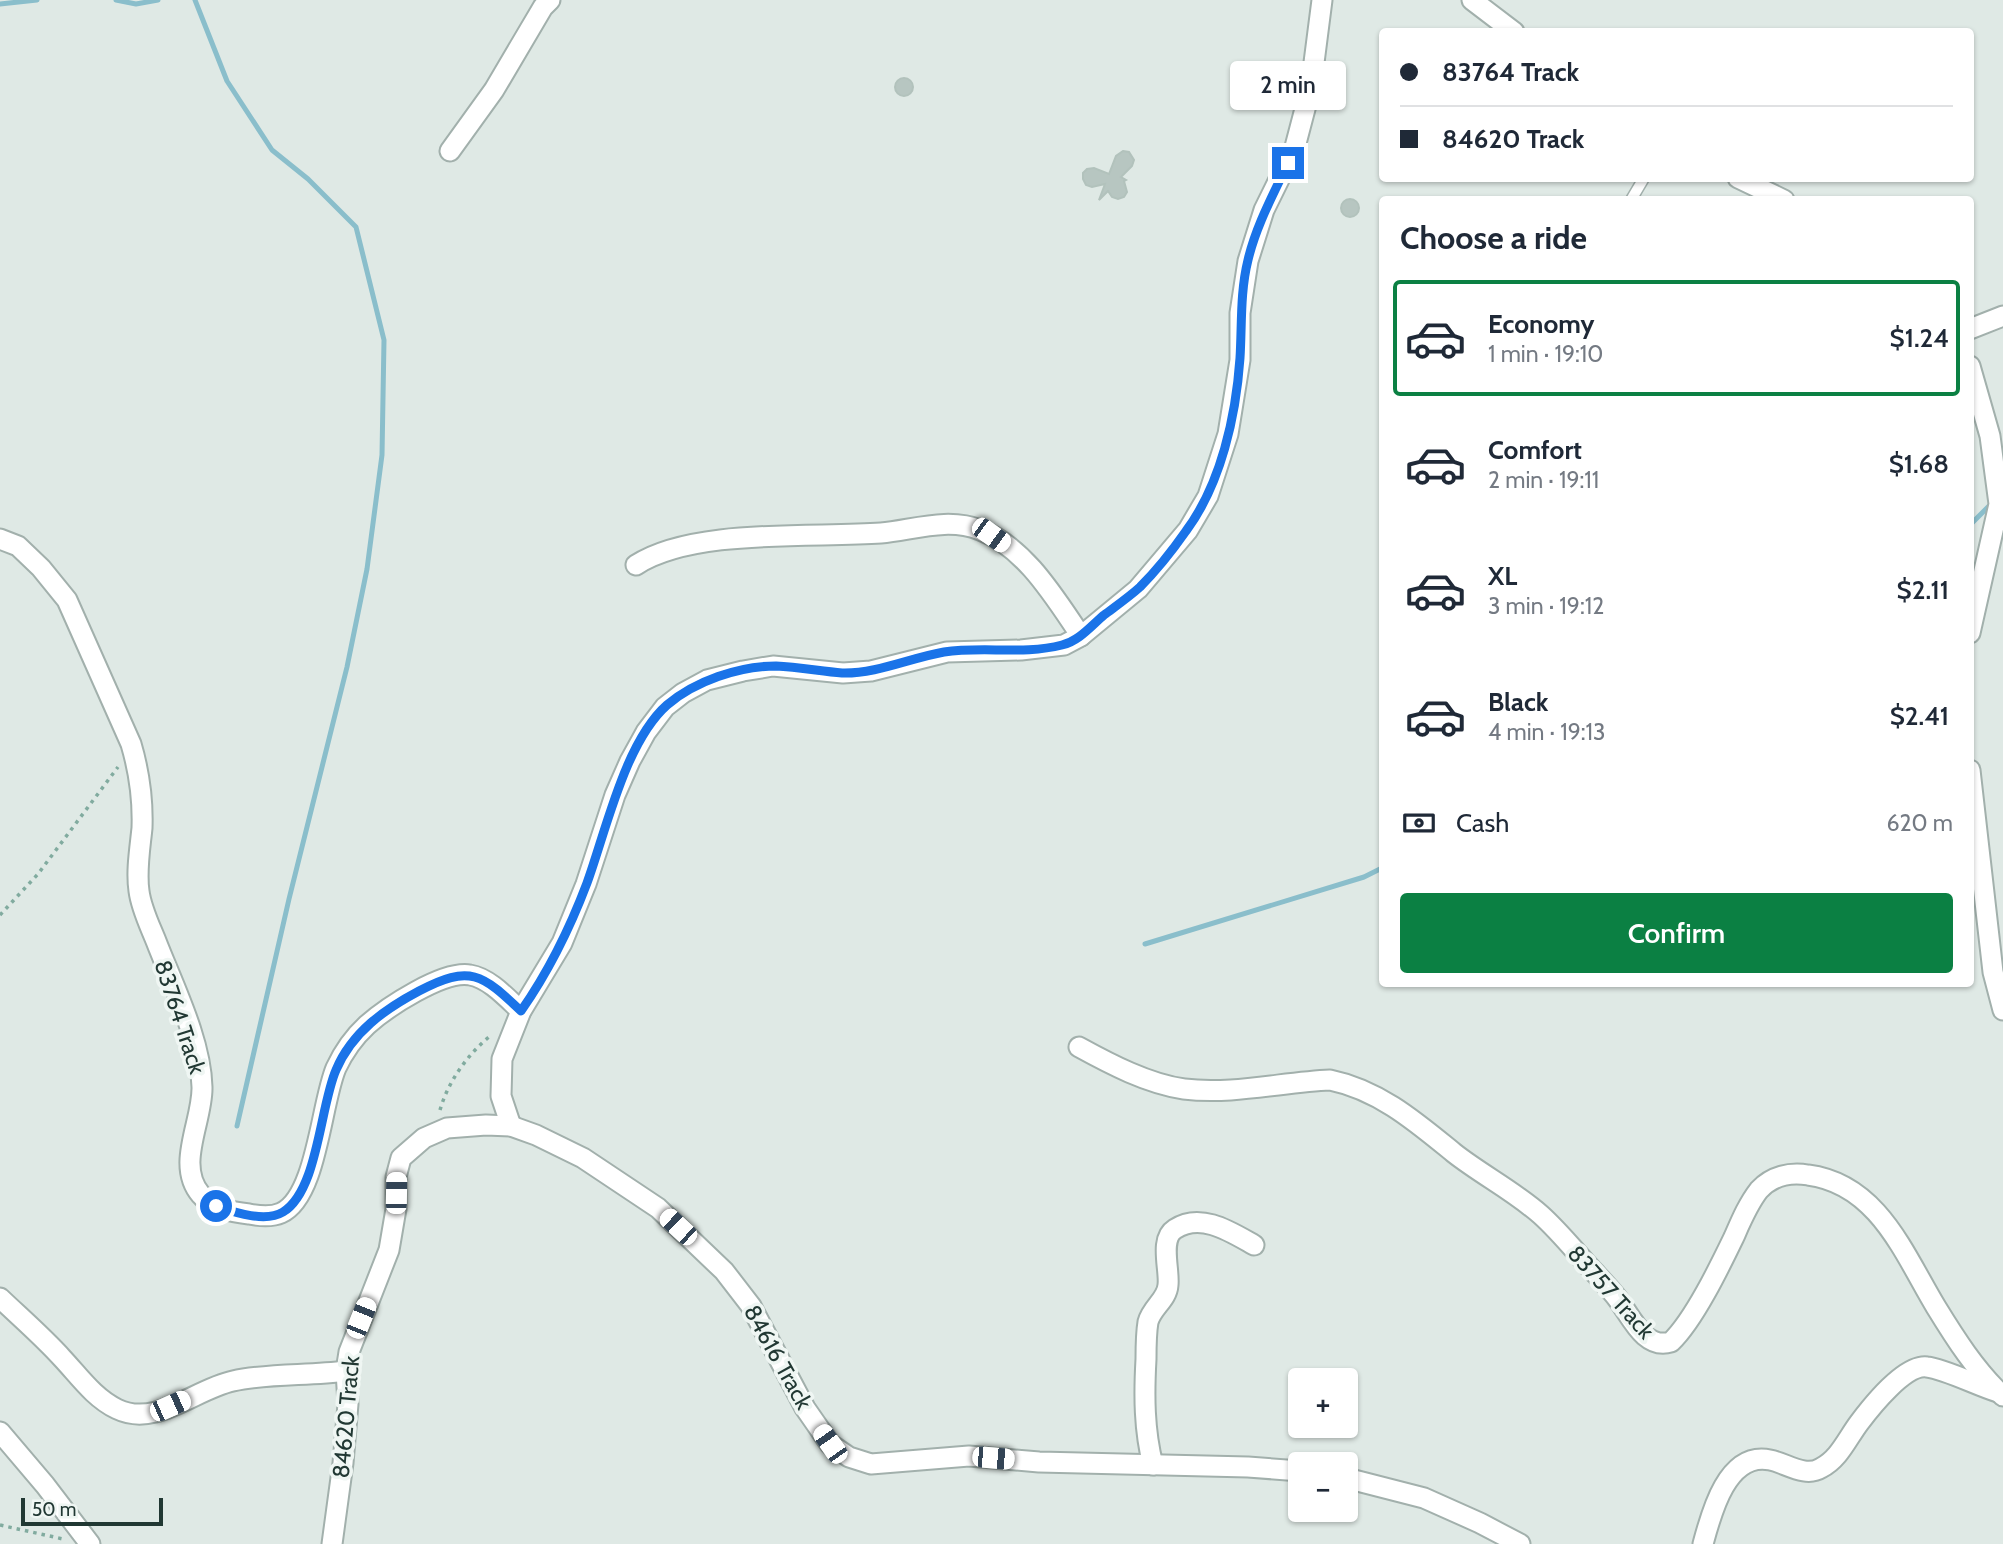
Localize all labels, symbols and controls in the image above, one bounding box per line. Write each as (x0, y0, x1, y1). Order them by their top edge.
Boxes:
text: 83764 Track (1442, 56, 1579, 88)
callout: 2 min (1230, 61, 1346, 110)
text: 2 min (1260, 71, 1316, 99)
text: 84620 Track (1442, 123, 1584, 155)
route end (1272, 147, 1304, 179)
text: Choose a ride (1400, 218, 1587, 257)
icon: car (1404, 307, 1467, 370)
text: Economy (1488, 308, 1594, 340)
text: $1.24 (1890, 322, 1949, 354)
text: 1 min · 19:10 (1488, 340, 1603, 368)
icon: car (1404, 433, 1467, 496)
text: Comfort (1488, 434, 1582, 466)
text: $1.68 (1889, 448, 1949, 480)
text: 2 min · 19:11 (1488, 466, 1599, 494)
car (968, 514, 1015, 556)
icon: car (1404, 559, 1467, 622)
text: XL (1488, 560, 1517, 592)
text: $2.11 (1897, 574, 1949, 606)
text: 3 min · 19:12 (1488, 592, 1604, 620)
icon: car (1404, 685, 1467, 748)
text: Black (1488, 686, 1548, 718)
text: $2.41 (1890, 700, 1949, 732)
text: 4 min · 19:13 (1488, 718, 1605, 746)
icon: cash (1400, 804, 1438, 842)
text: Cash (1456, 807, 1509, 839)
text: 620 m (1886, 809, 1953, 837)
button: Confirm (1400, 893, 1953, 973)
street label: 83764 Track (148, 957, 212, 1078)
car (386, 1172, 407, 1214)
route start (200, 1190, 232, 1222)
car (656, 1205, 701, 1249)
street label: 83757 Track (1562, 1239, 1661, 1345)
car (344, 1295, 379, 1341)
street label: 84616 Track (738, 1300, 818, 1415)
street label: 84620 Track (327, 1354, 365, 1479)
map controls (1288, 1368, 1358, 1522)
button: + (1288, 1368, 1358, 1438)
car (147, 1388, 194, 1424)
car (810, 1421, 851, 1467)
car (972, 1446, 1015, 1470)
button: − (1288, 1452, 1358, 1522)
scale bar (21, 1495, 163, 1527)
text: 50 m (32, 1498, 76, 1521)

